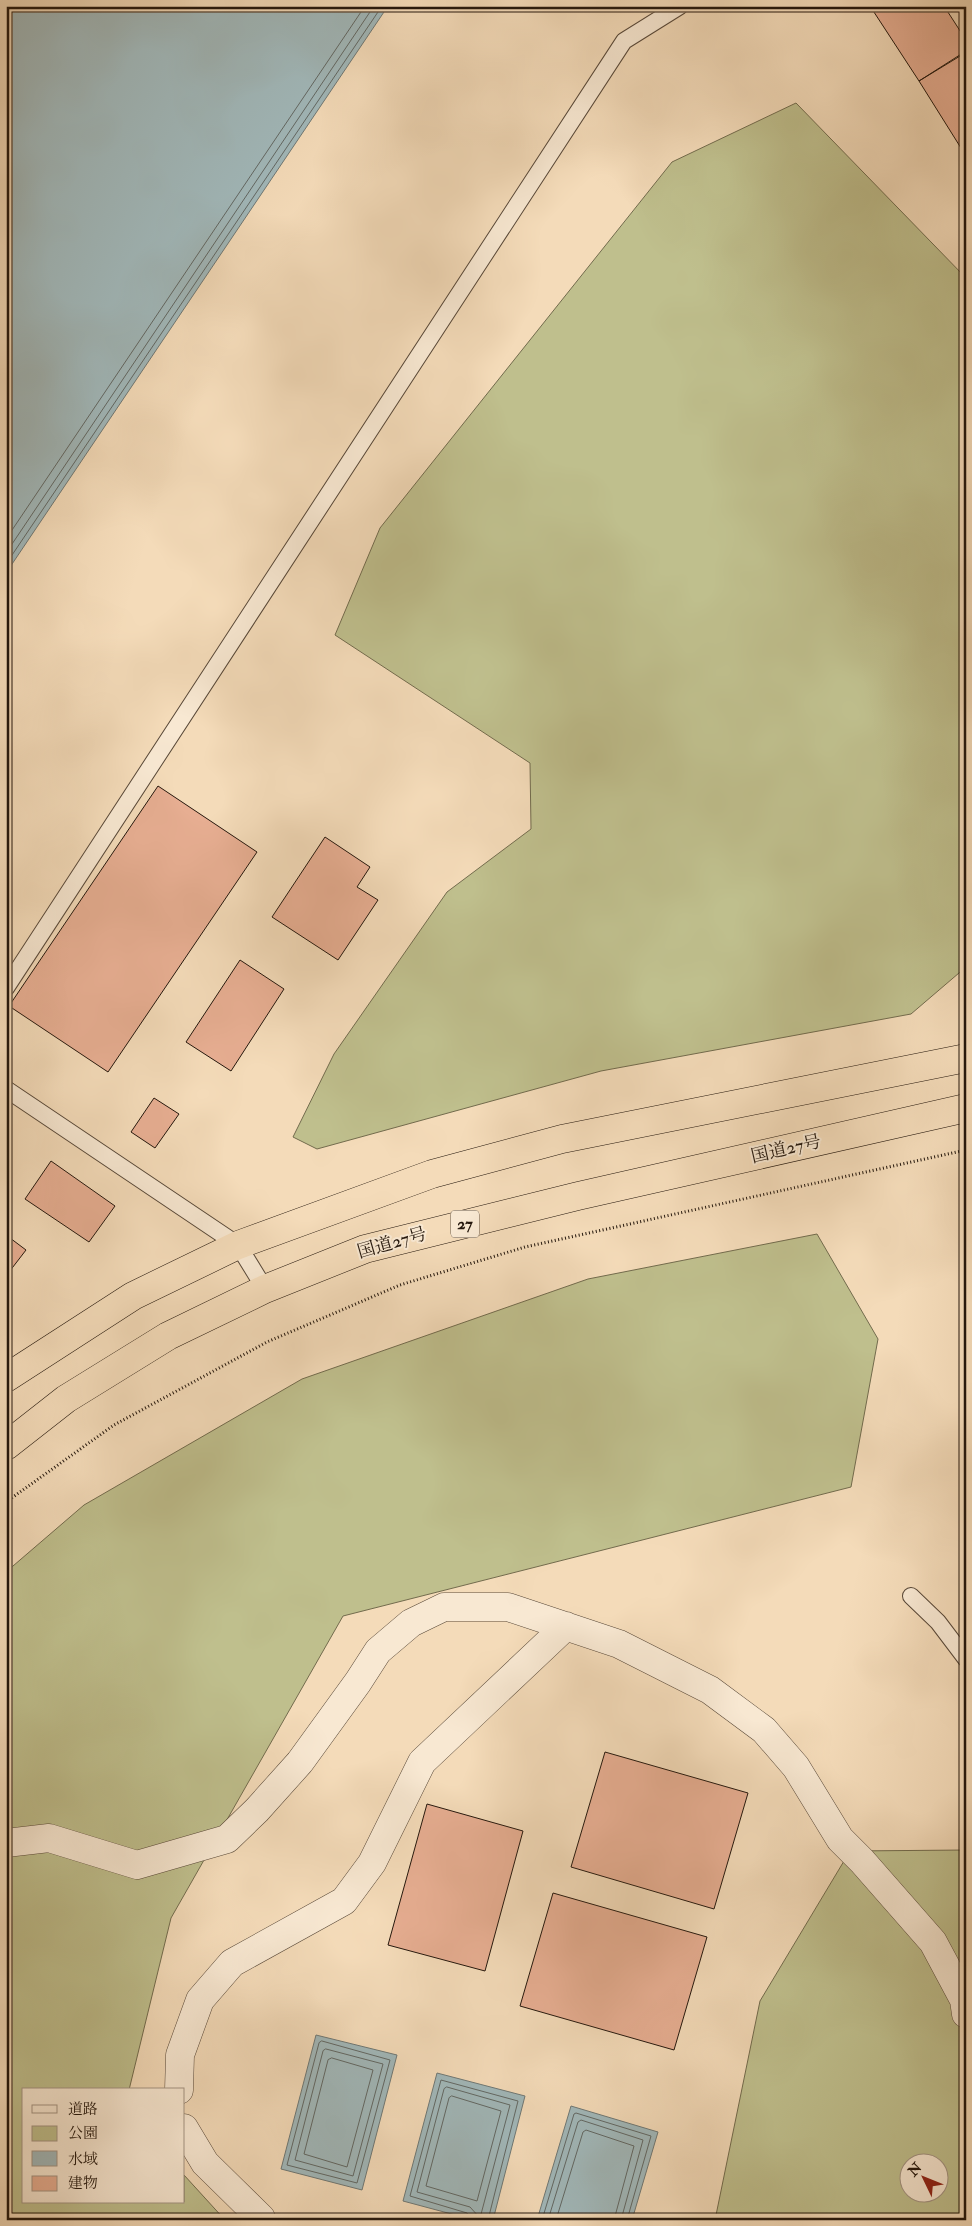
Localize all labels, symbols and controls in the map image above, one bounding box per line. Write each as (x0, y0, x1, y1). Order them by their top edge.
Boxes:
street label: 国道27号 (749, 1130, 823, 1168)
road number: 27 (451, 1210, 479, 1238)
street label: 国道27号 (355, 1222, 429, 1264)
legend (22, 2088, 185, 2204)
text: 道路 (68, 2100, 98, 2119)
text: 公園 (68, 2124, 98, 2143)
text: 水域 (68, 2150, 98, 2169)
north arrow (900, 2154, 950, 2204)
text: N (904, 2159, 926, 2181)
text: 建物 (68, 2174, 98, 2193)

